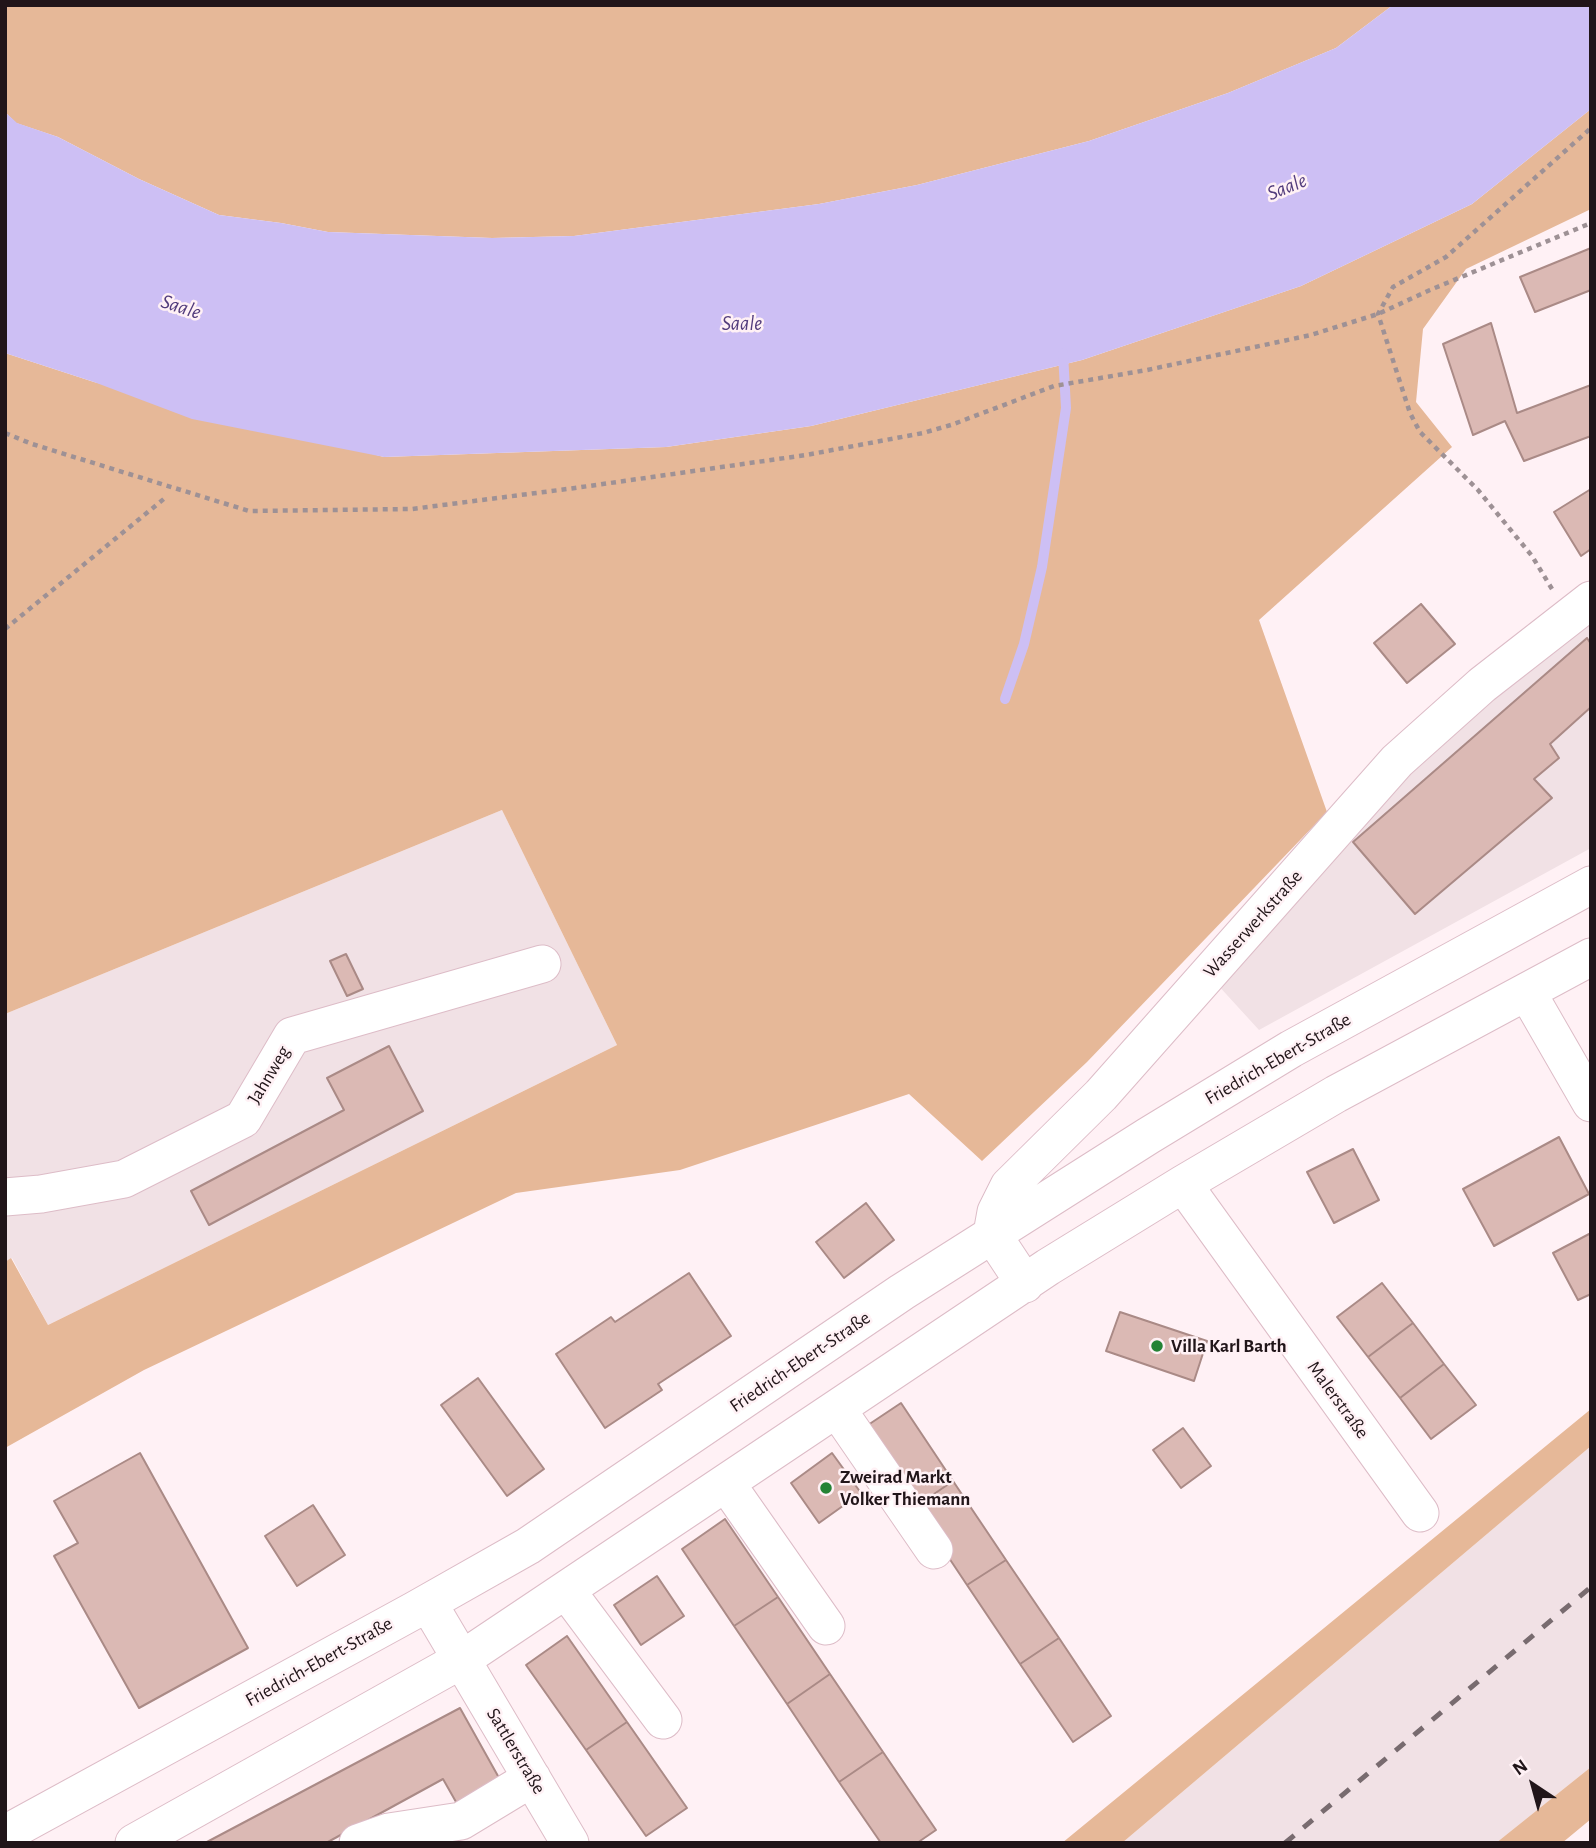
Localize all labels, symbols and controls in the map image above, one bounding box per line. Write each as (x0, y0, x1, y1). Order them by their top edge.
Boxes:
water label: Saale (1263, 168, 1311, 206)
water label: Saale (158, 289, 204, 325)
water label: Saale (722, 311, 762, 337)
street label: Wasserwerkstraße (1199, 865, 1307, 983)
street label: Friedrich-Ebert-Straße (1201, 1008, 1355, 1110)
street label: Jahnweg (243, 1042, 295, 1108)
street label: Friedrich-Ebert-Straße (725, 1307, 875, 1417)
place label: Villa Karl Barth (1171, 1335, 1287, 1357)
marker: Villa Karl Barth (1149, 1338, 1165, 1354)
street label: Malerstraße (1302, 1357, 1374, 1443)
place label: Zweirad Markt Volker Thiemann (840, 1466, 970, 1510)
marker: Zweirad Markt Volker Thiemann (818, 1480, 834, 1496)
street label: Friedrich-Ebert-Straße (242, 1612, 396, 1712)
street label: Sattlerstraße (481, 1704, 551, 1798)
north arrow (1498, 1750, 1568, 1820)
text: N (1509, 1756, 1531, 1779)

